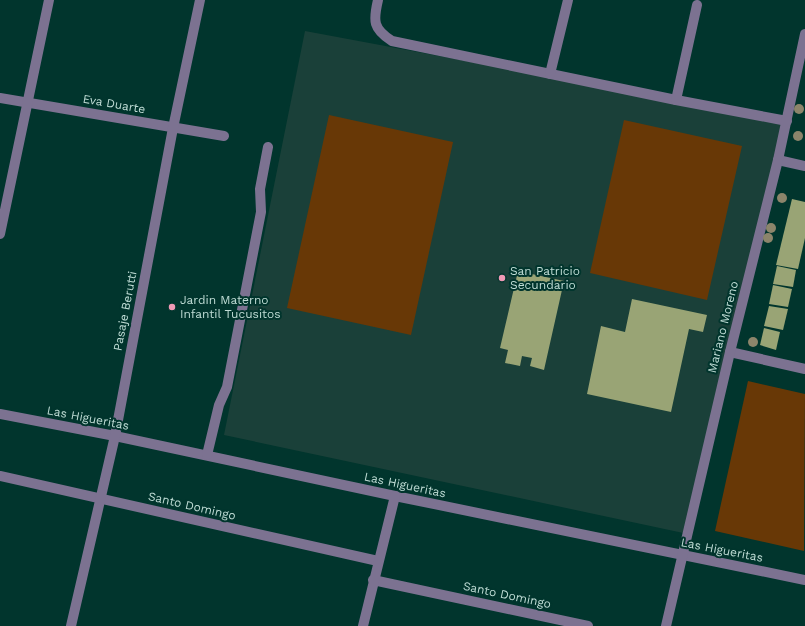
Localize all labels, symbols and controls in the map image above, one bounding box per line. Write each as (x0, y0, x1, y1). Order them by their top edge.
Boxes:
street label: Eva Duarte (82, 92, 146, 116)
place label: San Patricio Secundario (510, 264, 580, 292)
street label: Pasaje Berutti (110, 270, 140, 352)
marker: San Patricio Secundario (497, 273, 507, 283)
street label: Mariano Moreno (705, 280, 741, 374)
place label: Jardin Materno Infantil Tucusitos (180, 293, 281, 321)
marker: Jardin Materno Infantil Tucusitos (167, 302, 177, 312)
street label: Las Higueritas (46, 403, 130, 433)
street label: Las Higueritas (363, 469, 447, 501)
street label: Santo Domingo (147, 489, 237, 523)
street label: Las Higueritas (680, 535, 764, 565)
street label: Santo Domingo (462, 579, 552, 611)

